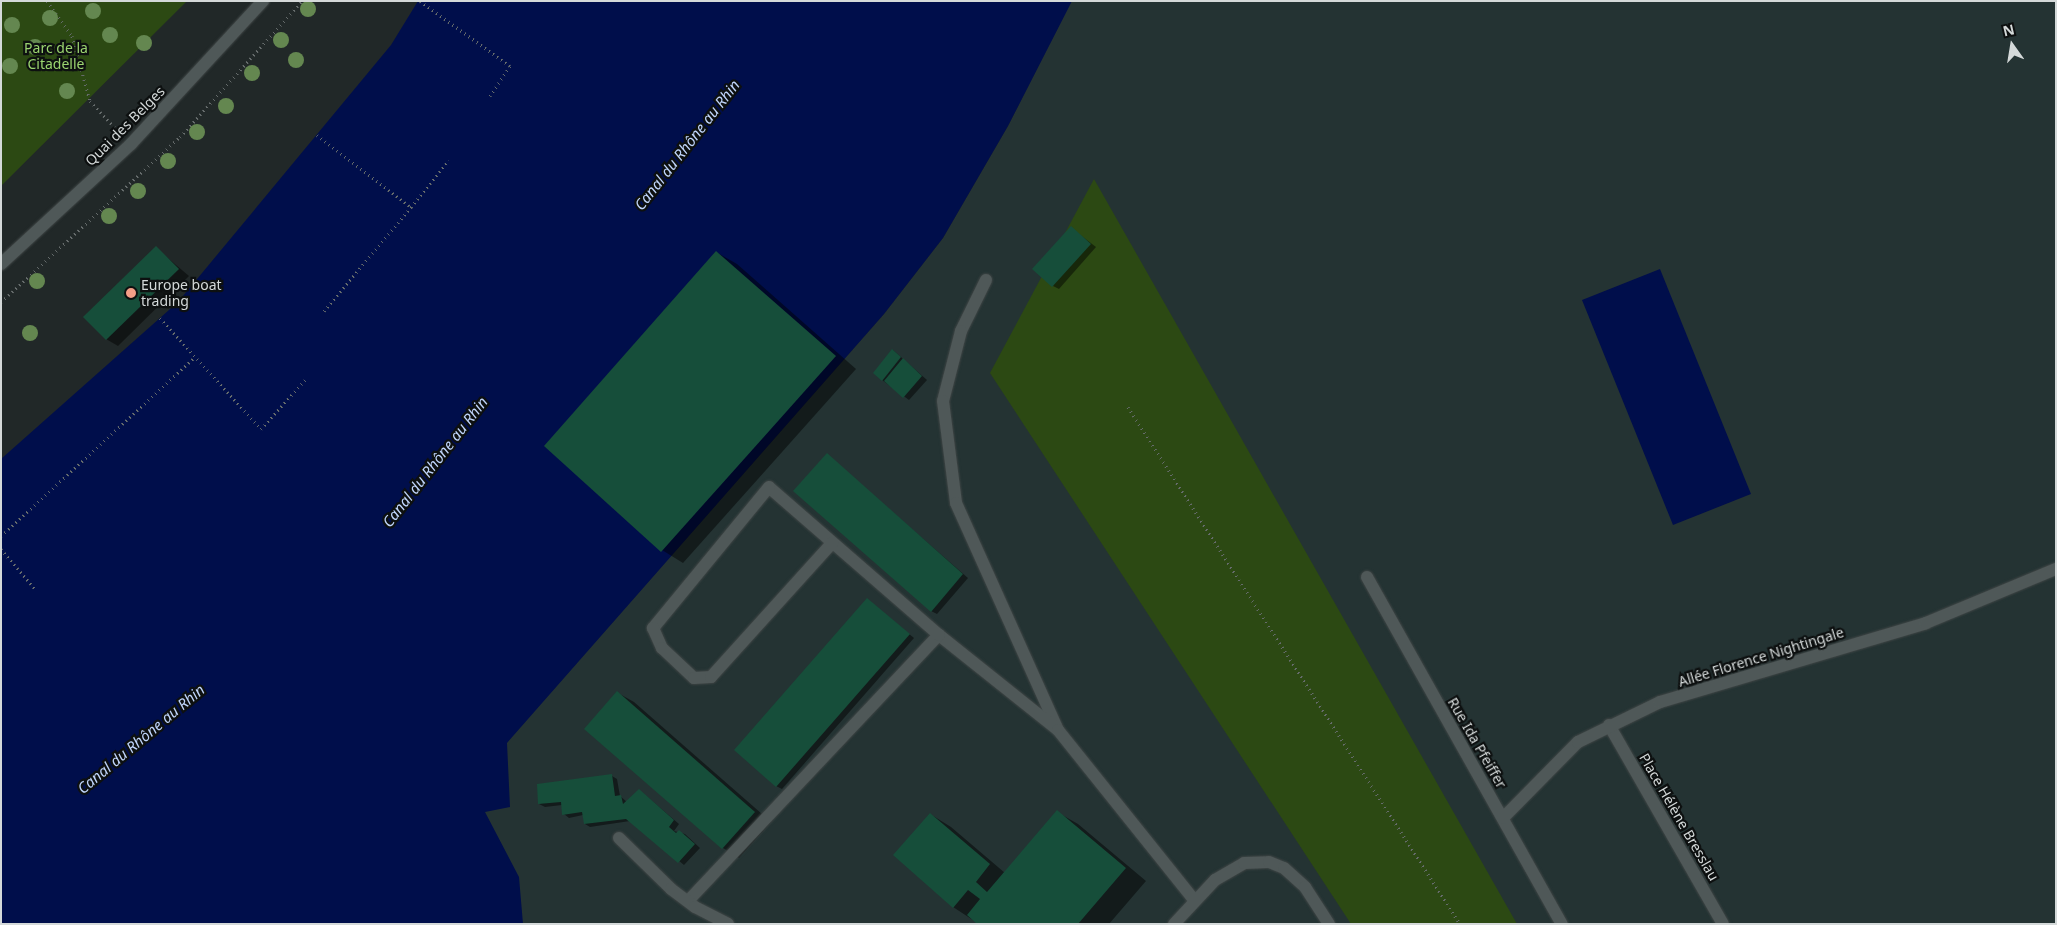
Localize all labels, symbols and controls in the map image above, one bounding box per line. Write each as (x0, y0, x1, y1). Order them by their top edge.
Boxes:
text: N (2001, 19, 2016, 40)
north arrow (1987, 20, 2037, 70)
park label: Parc de la Citadelle (24, 40, 88, 72)
water label: Canal du Rhône au Rhin (631, 76, 743, 214)
street label: Quai des Belges (82, 83, 168, 169)
place label: Europe boat trading (141, 277, 222, 310)
marker: Europe boat trading (125, 287, 137, 299)
water label: Canal du Rhône au Rhin (379, 393, 491, 531)
street label: Allée Florence Nightingale (1676, 624, 1846, 690)
water label: Canal du Rhône au Rhin (74, 681, 208, 797)
street label: Rue Ida Pfeiffer (1444, 695, 1510, 791)
street label: Place Hélène Bresslau (1636, 750, 1722, 884)

